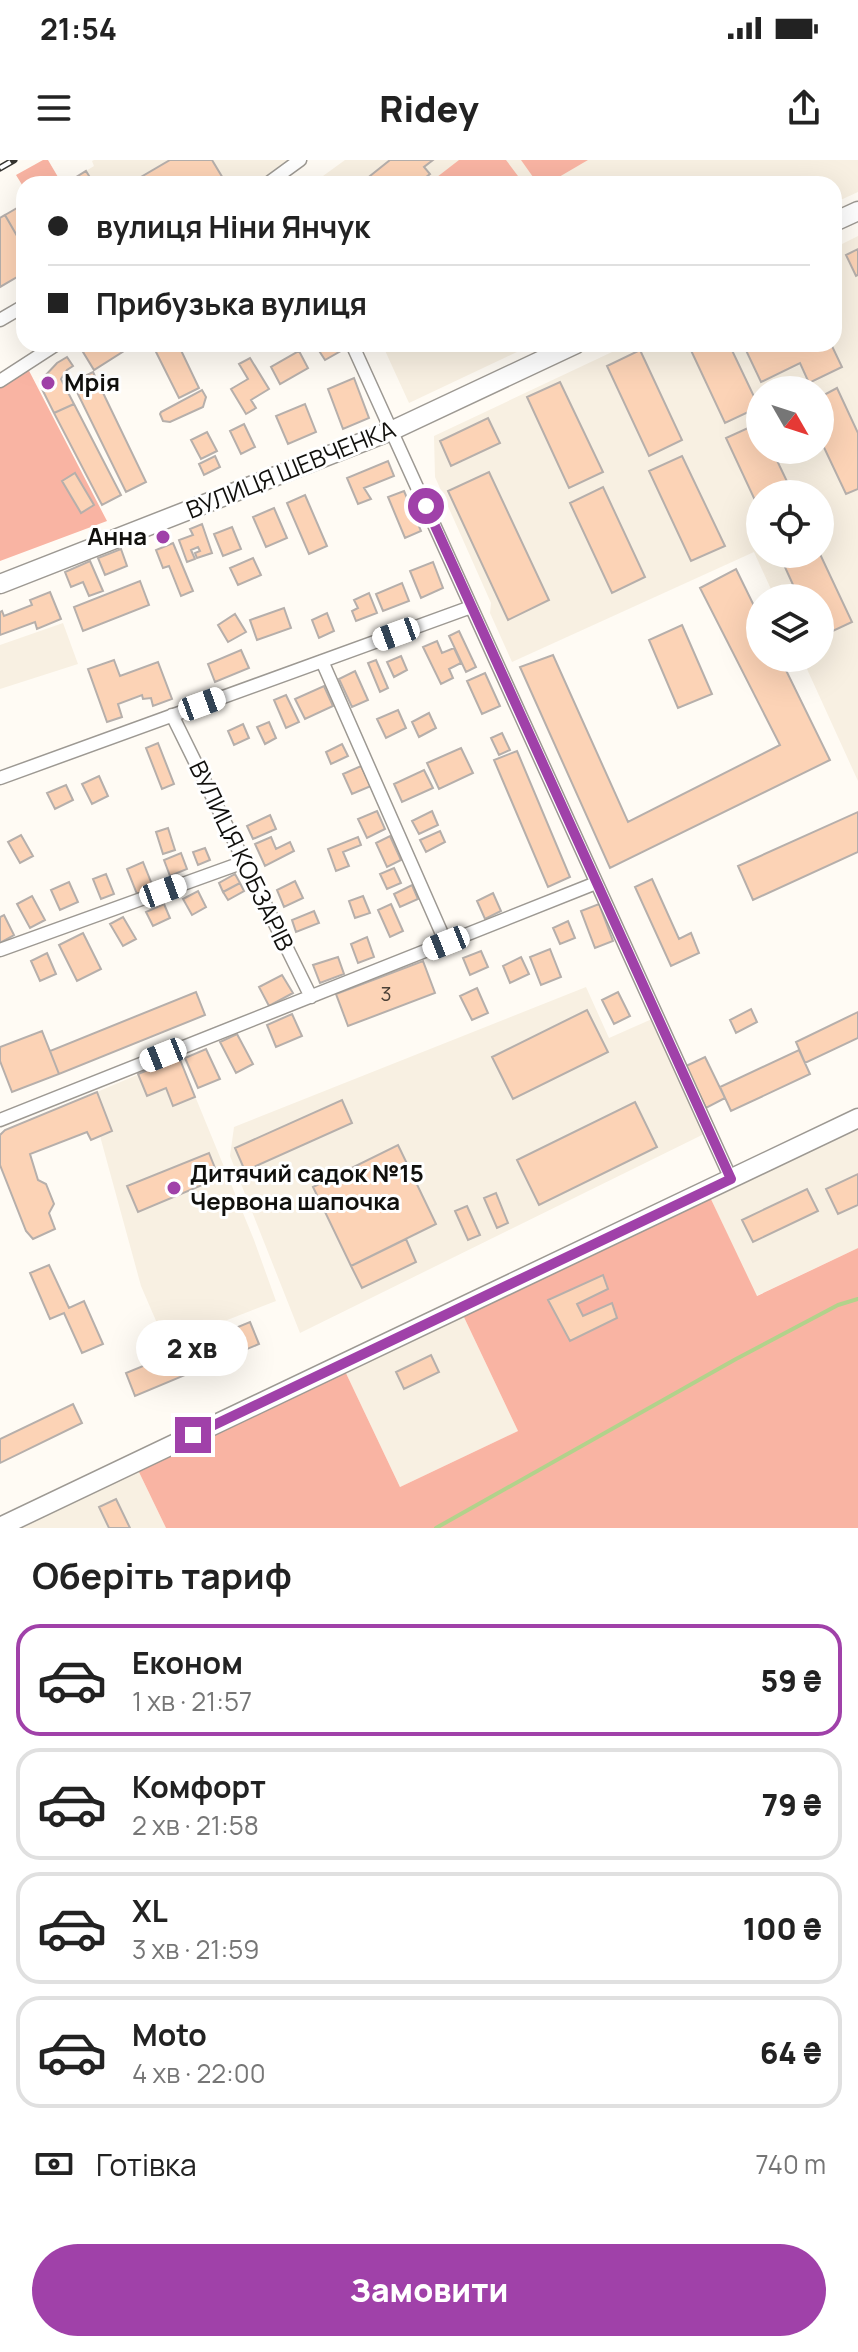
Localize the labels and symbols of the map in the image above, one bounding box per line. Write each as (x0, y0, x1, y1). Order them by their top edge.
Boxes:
place label: Мрія (64, 365, 120, 398)
marker: Мрія (39, 374, 57, 392)
north arrow (746, 376, 834, 464)
street label: ВУЛИЦЯ ШЕВЧЕНКА (181, 412, 400, 526)
route start (408, 488, 444, 524)
place label: Анна (87, 519, 147, 552)
marker: Анна (154, 528, 172, 546)
car (369, 615, 423, 653)
car (175, 685, 229, 723)
street label: ВУЛИЦЯ КОБЗАРІВ (182, 755, 303, 956)
car (136, 872, 190, 910)
car (419, 923, 473, 963)
house number: 3 (380, 980, 392, 1007)
car (136, 1035, 190, 1075)
place label: Дитячий садок №15 Червона шапочка (190, 1156, 424, 1217)
marker: Дитячий садок №15 Червона шапочка (165, 1179, 183, 1197)
callout: 2 хв (137, 1319, 249, 1375)
route end (175, 1417, 211, 1453)

